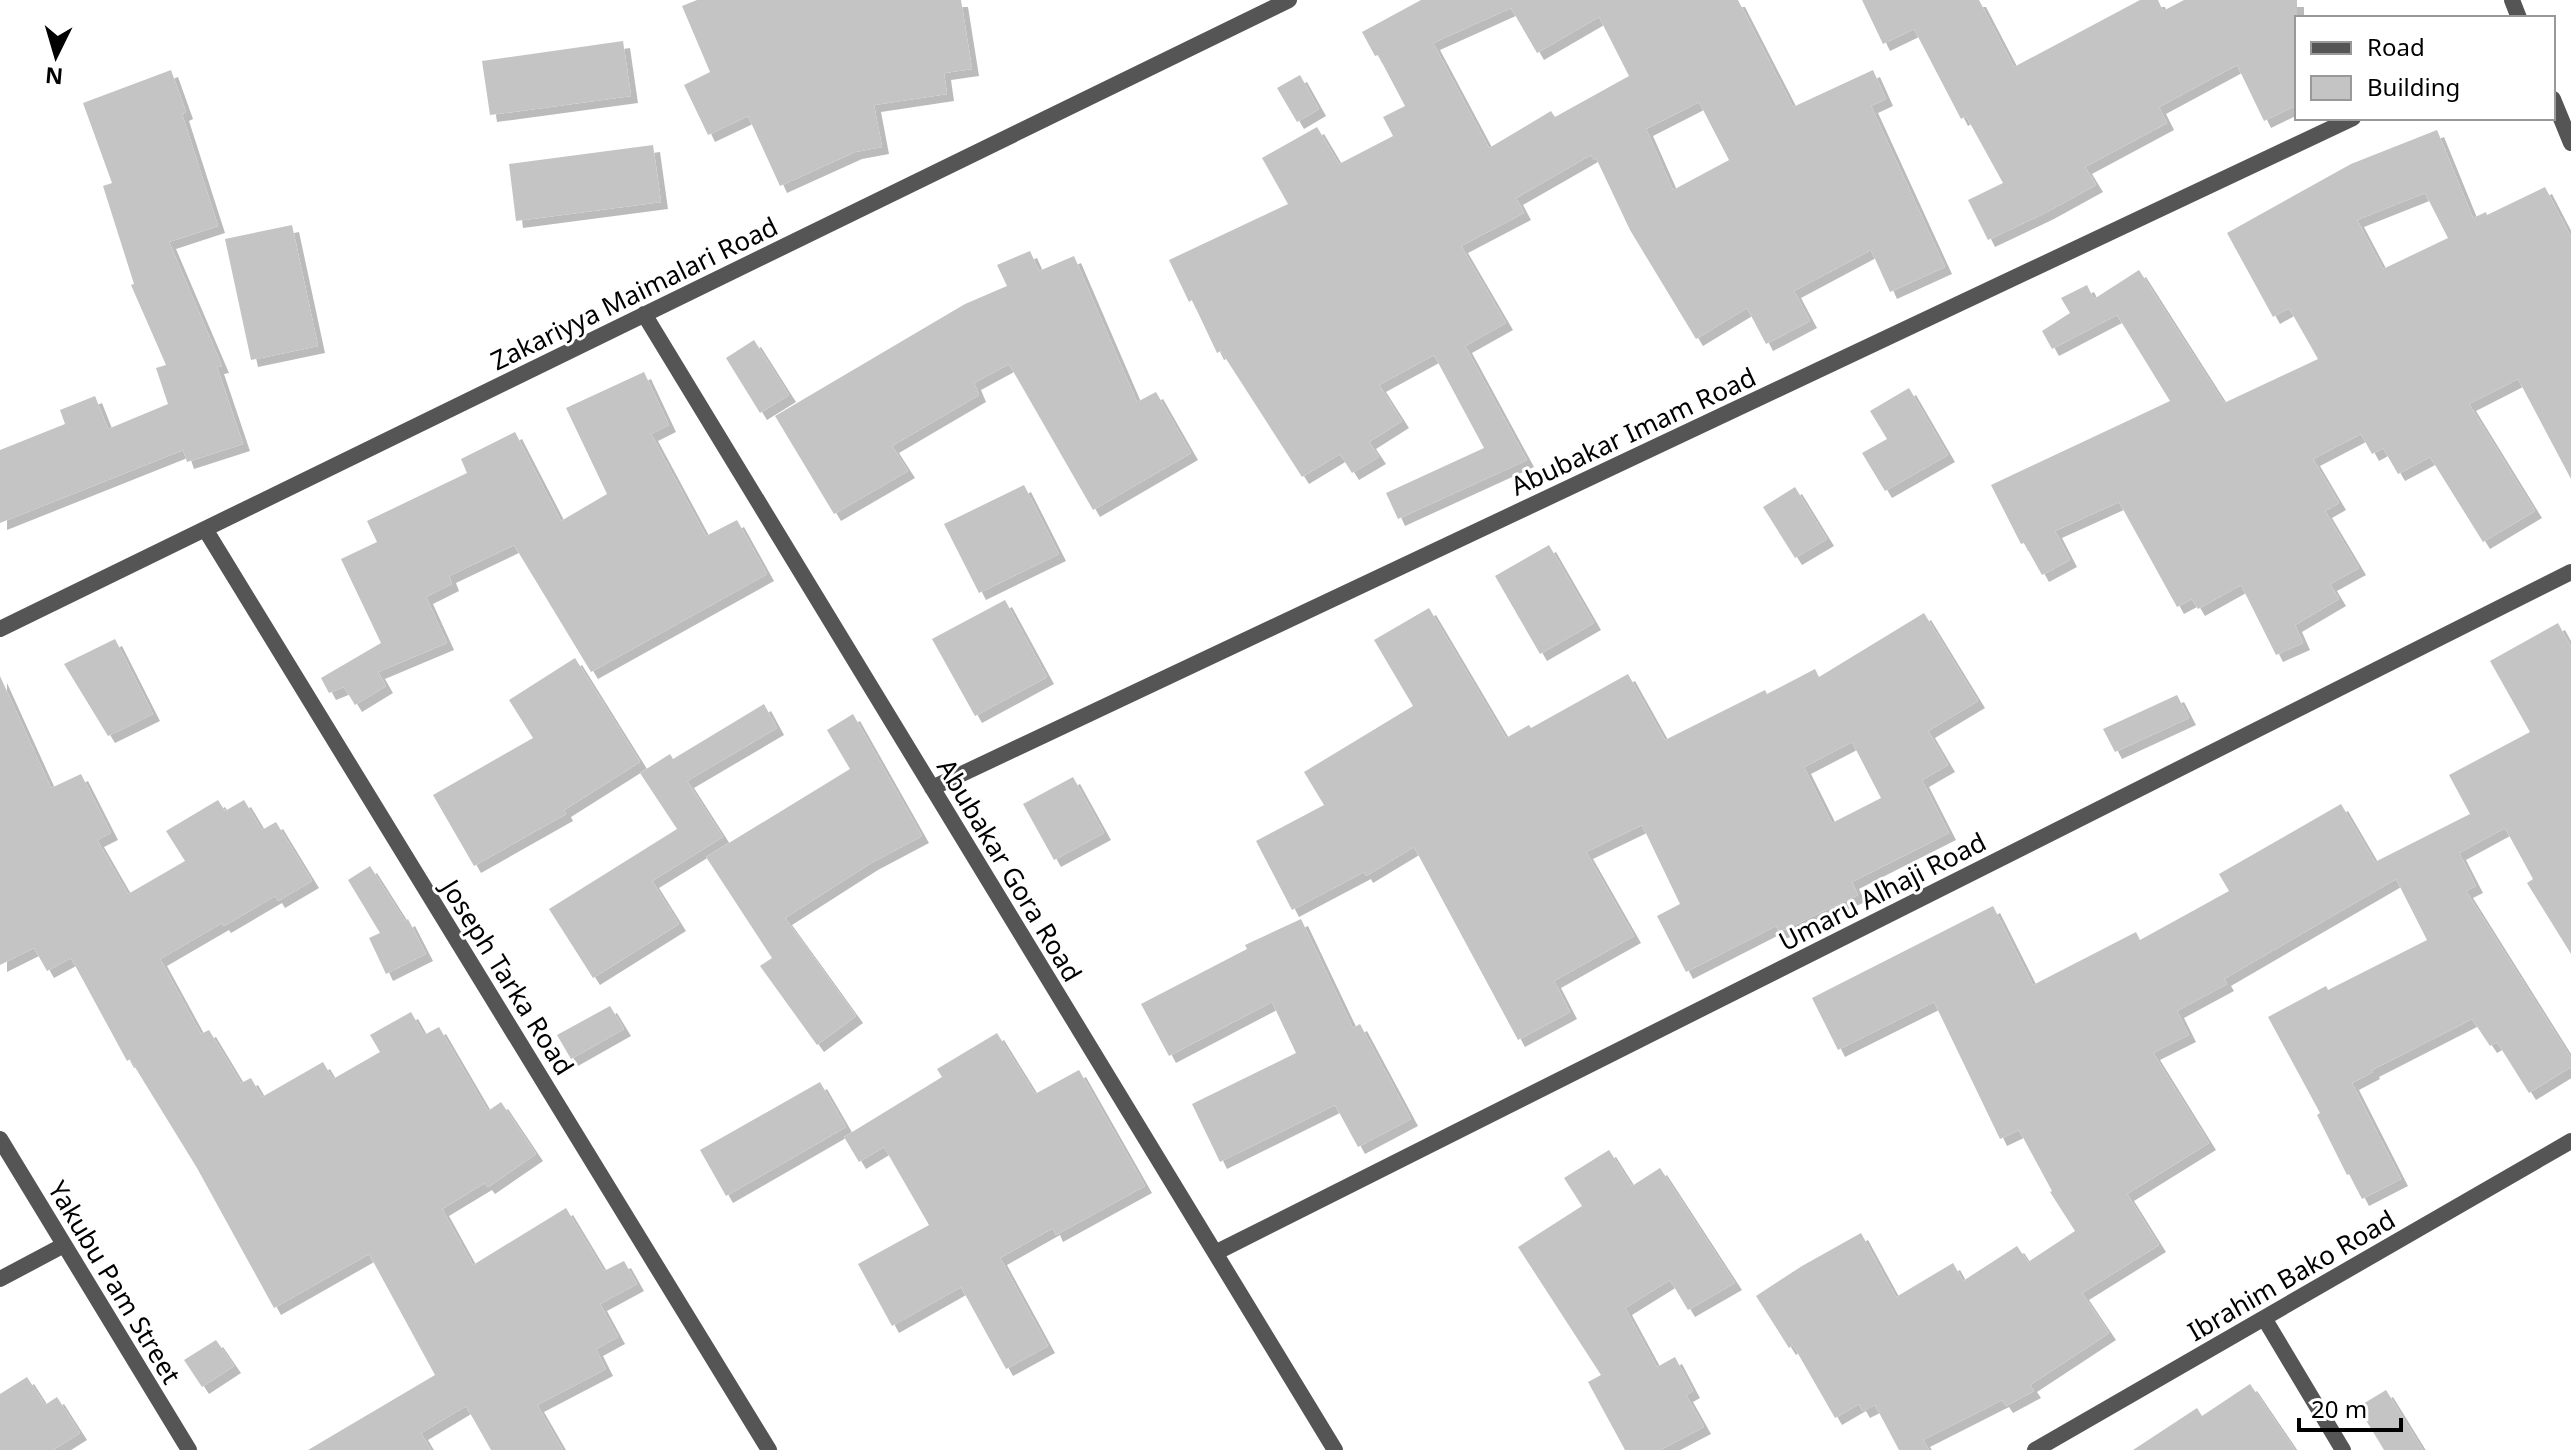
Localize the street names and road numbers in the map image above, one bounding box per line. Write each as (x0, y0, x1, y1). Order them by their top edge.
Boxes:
street label: Zakariyya Maimalari Road (485, 208, 783, 378)
street label: Abubakar Imam Road (1505, 358, 1761, 504)
street label: Abubakar Gora Road (929, 752, 1091, 988)
street label: Umaru Alhaji Road (1772, 823, 1992, 959)
street label: Joseph Tarka Road (432, 870, 583, 1082)
street label: Yakubu Pam Street (40, 1174, 190, 1390)
street label: Ibrahim Bako Road (2181, 1201, 2401, 1349)

